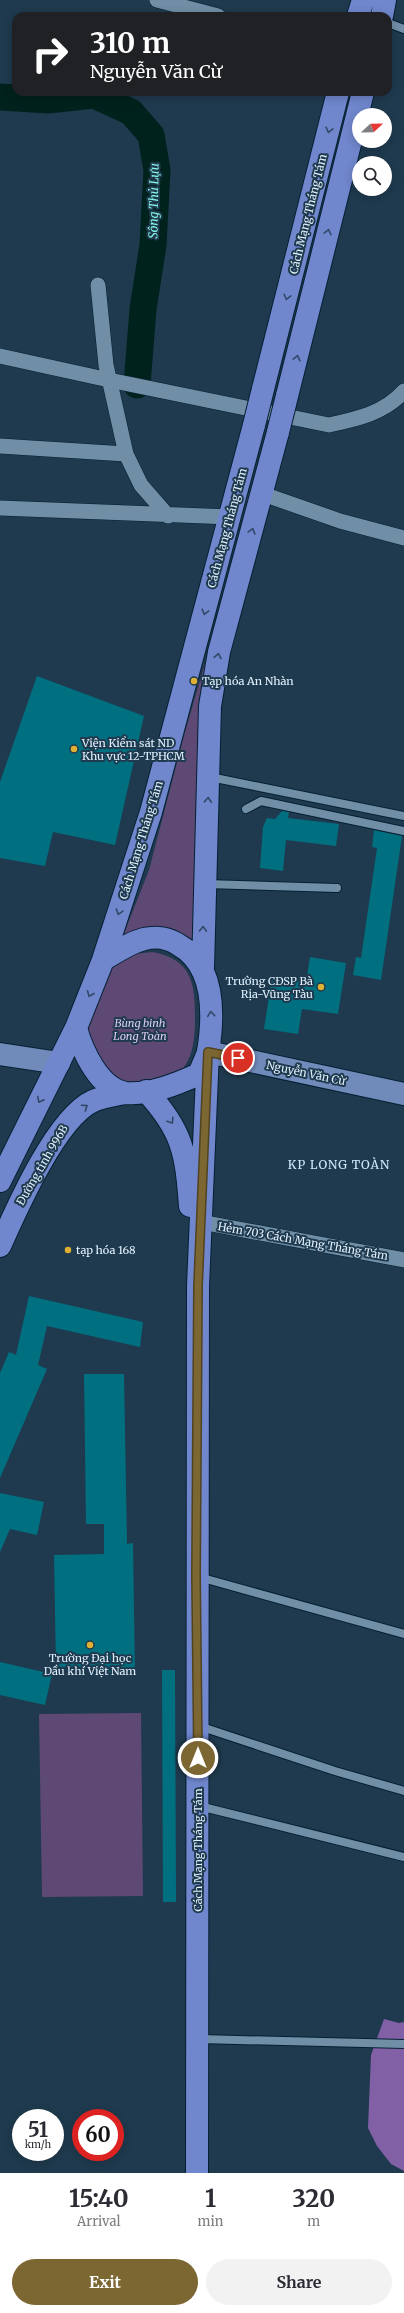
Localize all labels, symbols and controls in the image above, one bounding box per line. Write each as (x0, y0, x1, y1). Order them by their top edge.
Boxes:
text: 310 m (90, 25, 170, 61)
icon: right (24, 28, 76, 80)
text: Nguyễn Văn Cừ (90, 60, 222, 83)
north arrow (352, 108, 392, 148)
map controls (352, 108, 392, 196)
one-way arrow (325, 126, 334, 133)
street label: Cách Mạng Tháng Tám (286, 152, 330, 275)
button: search (352, 156, 392, 196)
water label: Sông Thủ Lựu (145, 163, 162, 239)
one-way arrow (323, 228, 332, 235)
one-way arrow (283, 293, 291, 300)
one-way arrow (292, 354, 300, 361)
street label: Cách Mạng Tháng Tám (204, 467, 250, 589)
one-way arrow (248, 528, 256, 534)
one-way arrow (201, 608, 210, 615)
one-way arrow (214, 653, 222, 659)
place label: Tạp hóa An Nhàn (202, 674, 294, 688)
marker: Tạp hóa An Nhàn (189, 676, 199, 686)
place label: Viện Kiểm sát ND Khu vực 12-TPHCM (81, 736, 185, 763)
marker: Viện Kiểm sát ND Khu vực 12-TPHCM (69, 744, 79, 754)
street label: Cách Mạng Tháng Tám (116, 779, 166, 901)
one-way arrow (203, 797, 212, 803)
one-way arrow (115, 908, 124, 915)
one-way arrow (199, 926, 208, 932)
place label: Trường CĐSP Bà Rịa-Vũng Tàu (226, 974, 313, 1001)
marker: Trường CĐSP Bà Rịa-Vũng Tàu (316, 982, 326, 992)
one-way arrow (87, 989, 95, 997)
one-way arrow (207, 1010, 216, 1017)
park label: Bùng binh Long Toàn (113, 1016, 167, 1043)
pin (221, 1041, 255, 1075)
icon: arrive (227, 1047, 249, 1069)
street label: Nguyễn Văn Cừ (265, 1058, 348, 1088)
one-way arrow (37, 1096, 45, 1103)
one-way arrow (80, 1105, 87, 1112)
one-way arrow (166, 1117, 173, 1124)
street label: Đường tỉnh 996B (13, 1122, 71, 1208)
district label: KP LONG TOÀN (288, 1157, 390, 1172)
street label: Hẻm 703 Cách Mạng Tháng Tám (217, 1219, 389, 1263)
place label: tạp hóa 168 (76, 1243, 136, 1257)
marker: tạp hóa 168 (63, 1245, 73, 1255)
marker: Trường Đại học Dầu khí Việt Nam (85, 1640, 95, 1650)
place label: Trường Đại học Dầu khí Việt Nam (44, 1651, 136, 1678)
position arrow (177, 1737, 219, 1779)
street label: Cách Mạng Tháng Tám (191, 1788, 205, 1912)
speed limit sign: 60 (72, 2109, 124, 2161)
text: 51 (28, 2117, 48, 2142)
text: km/h (25, 2138, 51, 2151)
text: 15:40 (69, 2183, 129, 2214)
text: 1 (205, 2183, 216, 2214)
text: 320 (292, 2183, 335, 2214)
text: Arrival (77, 2213, 121, 2230)
text: min (198, 2213, 223, 2230)
text: m (307, 2213, 320, 2230)
button: Exit (12, 2259, 198, 2305)
button: Share (206, 2259, 392, 2305)

